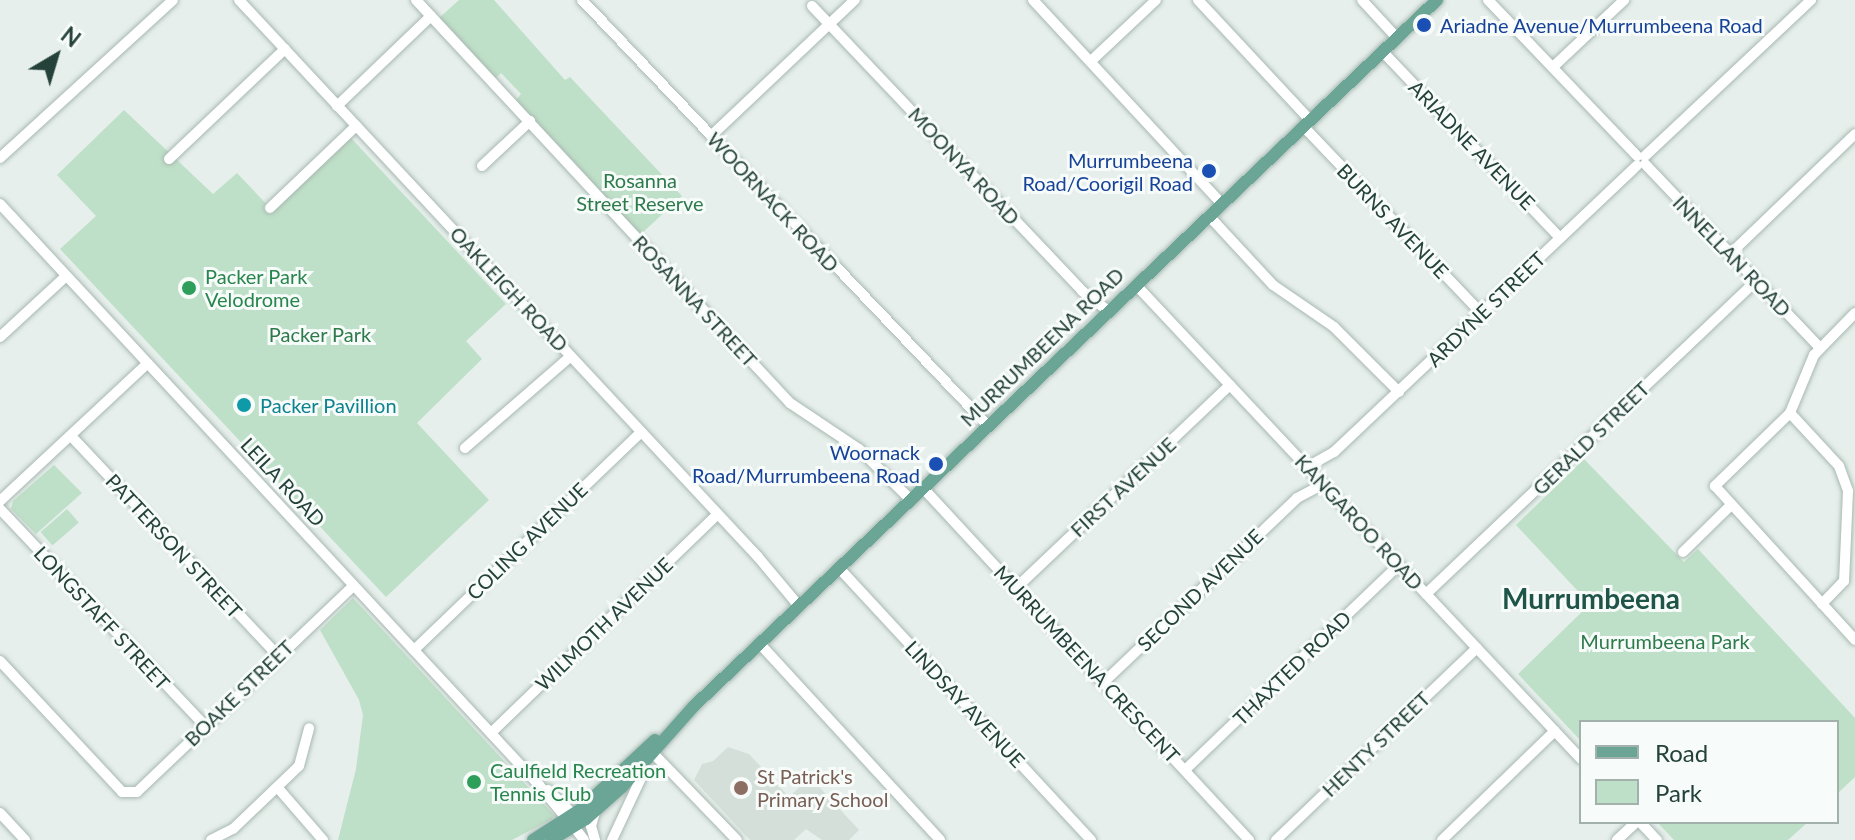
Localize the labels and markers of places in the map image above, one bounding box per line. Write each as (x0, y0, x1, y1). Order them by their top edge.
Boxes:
place label: Ariadne Avenue/Murrumbeena Road (1440, 13, 1763, 37)
marker: Ariadne Avenue/Murrumbeena Road (1415, 16, 1433, 34)
place label: Murrumbeena Road/Coorigil Road (1022, 148, 1193, 195)
marker: Murrumbeena Road/Coorigil Road (1200, 162, 1218, 180)
place label: Packer Park Velodrome (205, 264, 308, 311)
marker: Packer Park Velodrome (180, 279, 198, 297)
place label: Packer Pavillion (260, 393, 397, 417)
marker: Packer Pavillion (235, 396, 253, 414)
place label: Woornack Road/Murrumbeena Road (692, 440, 920, 487)
marker: Woornack Road/Murrumbeena Road (927, 455, 945, 473)
place label: Caulfield Recreation Tennis Club (490, 758, 666, 805)
place label: St Patrick's Primary School (757, 764, 889, 811)
marker: Caulfield Recreation Tennis Club (465, 773, 483, 791)
marker: St Patrick's Primary School (732, 779, 750, 797)

